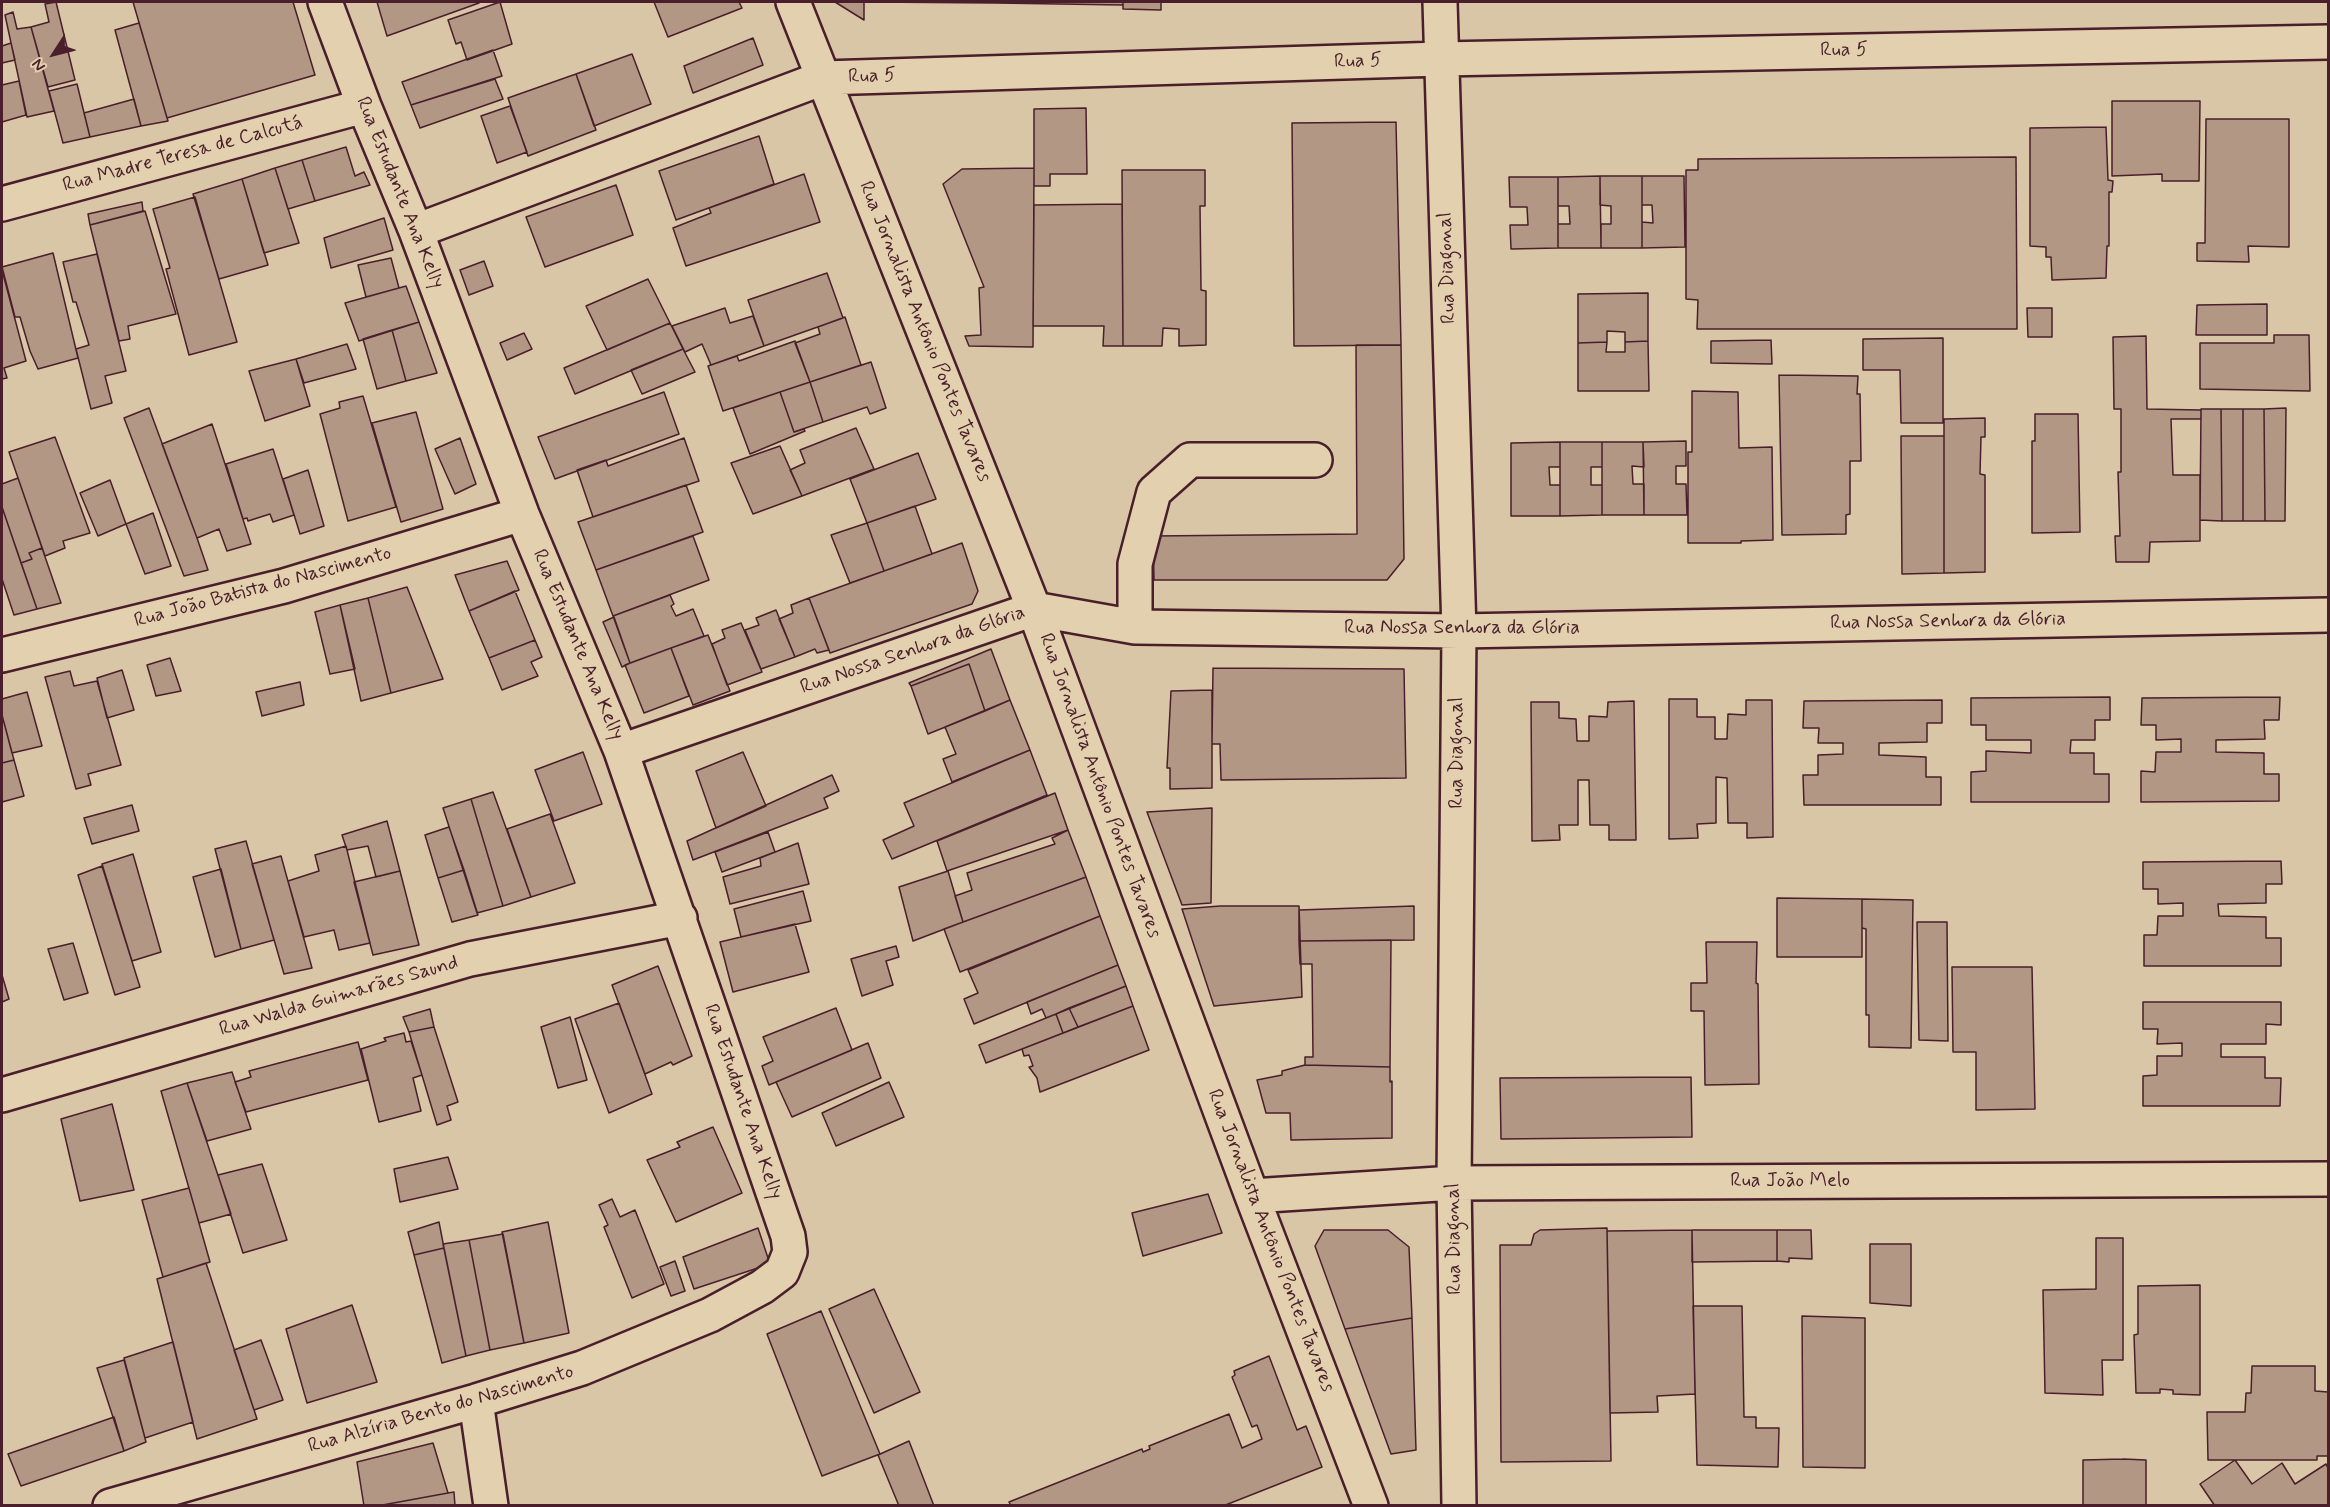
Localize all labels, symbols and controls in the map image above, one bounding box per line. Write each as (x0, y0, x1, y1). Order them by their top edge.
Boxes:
north arrow (24, 24, 84, 84)
street label: Rua 5 (1820, 39, 1868, 63)
street label: Rua 5 (1334, 49, 1382, 75)
text: N (27, 54, 51, 75)
street label: Rua 5 (848, 64, 896, 90)
street label: Rua Estudante Ana Kelly (350, 94, 448, 292)
street label: Rua Madre Teresa de Calcutá (60, 111, 306, 199)
street label: Rua Jornalista Antônio Pontes Tavares (852, 178, 996, 486)
street label: Rua Diagonal (1434, 212, 1462, 324)
street label: Rua João Batista do Nascimento (132, 542, 394, 634)
street label: Rua Estudante Ana Kelly (526, 546, 628, 744)
street label: Rua Nossa Senhora da Glória (798, 601, 1028, 701)
street label: Rua Nossa Senhora da Glória (1830, 608, 2066, 636)
street label: Rua Nossa Senhora da Glória (1344, 617, 1580, 641)
street label: Rua Jornalista Antônio Pontes Tavares (1033, 630, 1165, 942)
street label: Rua Diagonal (1446, 697, 1470, 809)
street label: Rua Walda Guimarães Saund (217, 951, 461, 1043)
street label: Rua Estudante Ana Kelly (697, 1001, 787, 1203)
street label: Rua Jornalista Antônio Pontes Tavares (1201, 1086, 1339, 1396)
street label: Rua João Melo (1730, 1170, 1850, 1194)
street label: Rua Diagonal (1442, 1183, 1468, 1295)
street label: Rua Alzíria Bento do Nascimento (305, 1361, 577, 1459)

